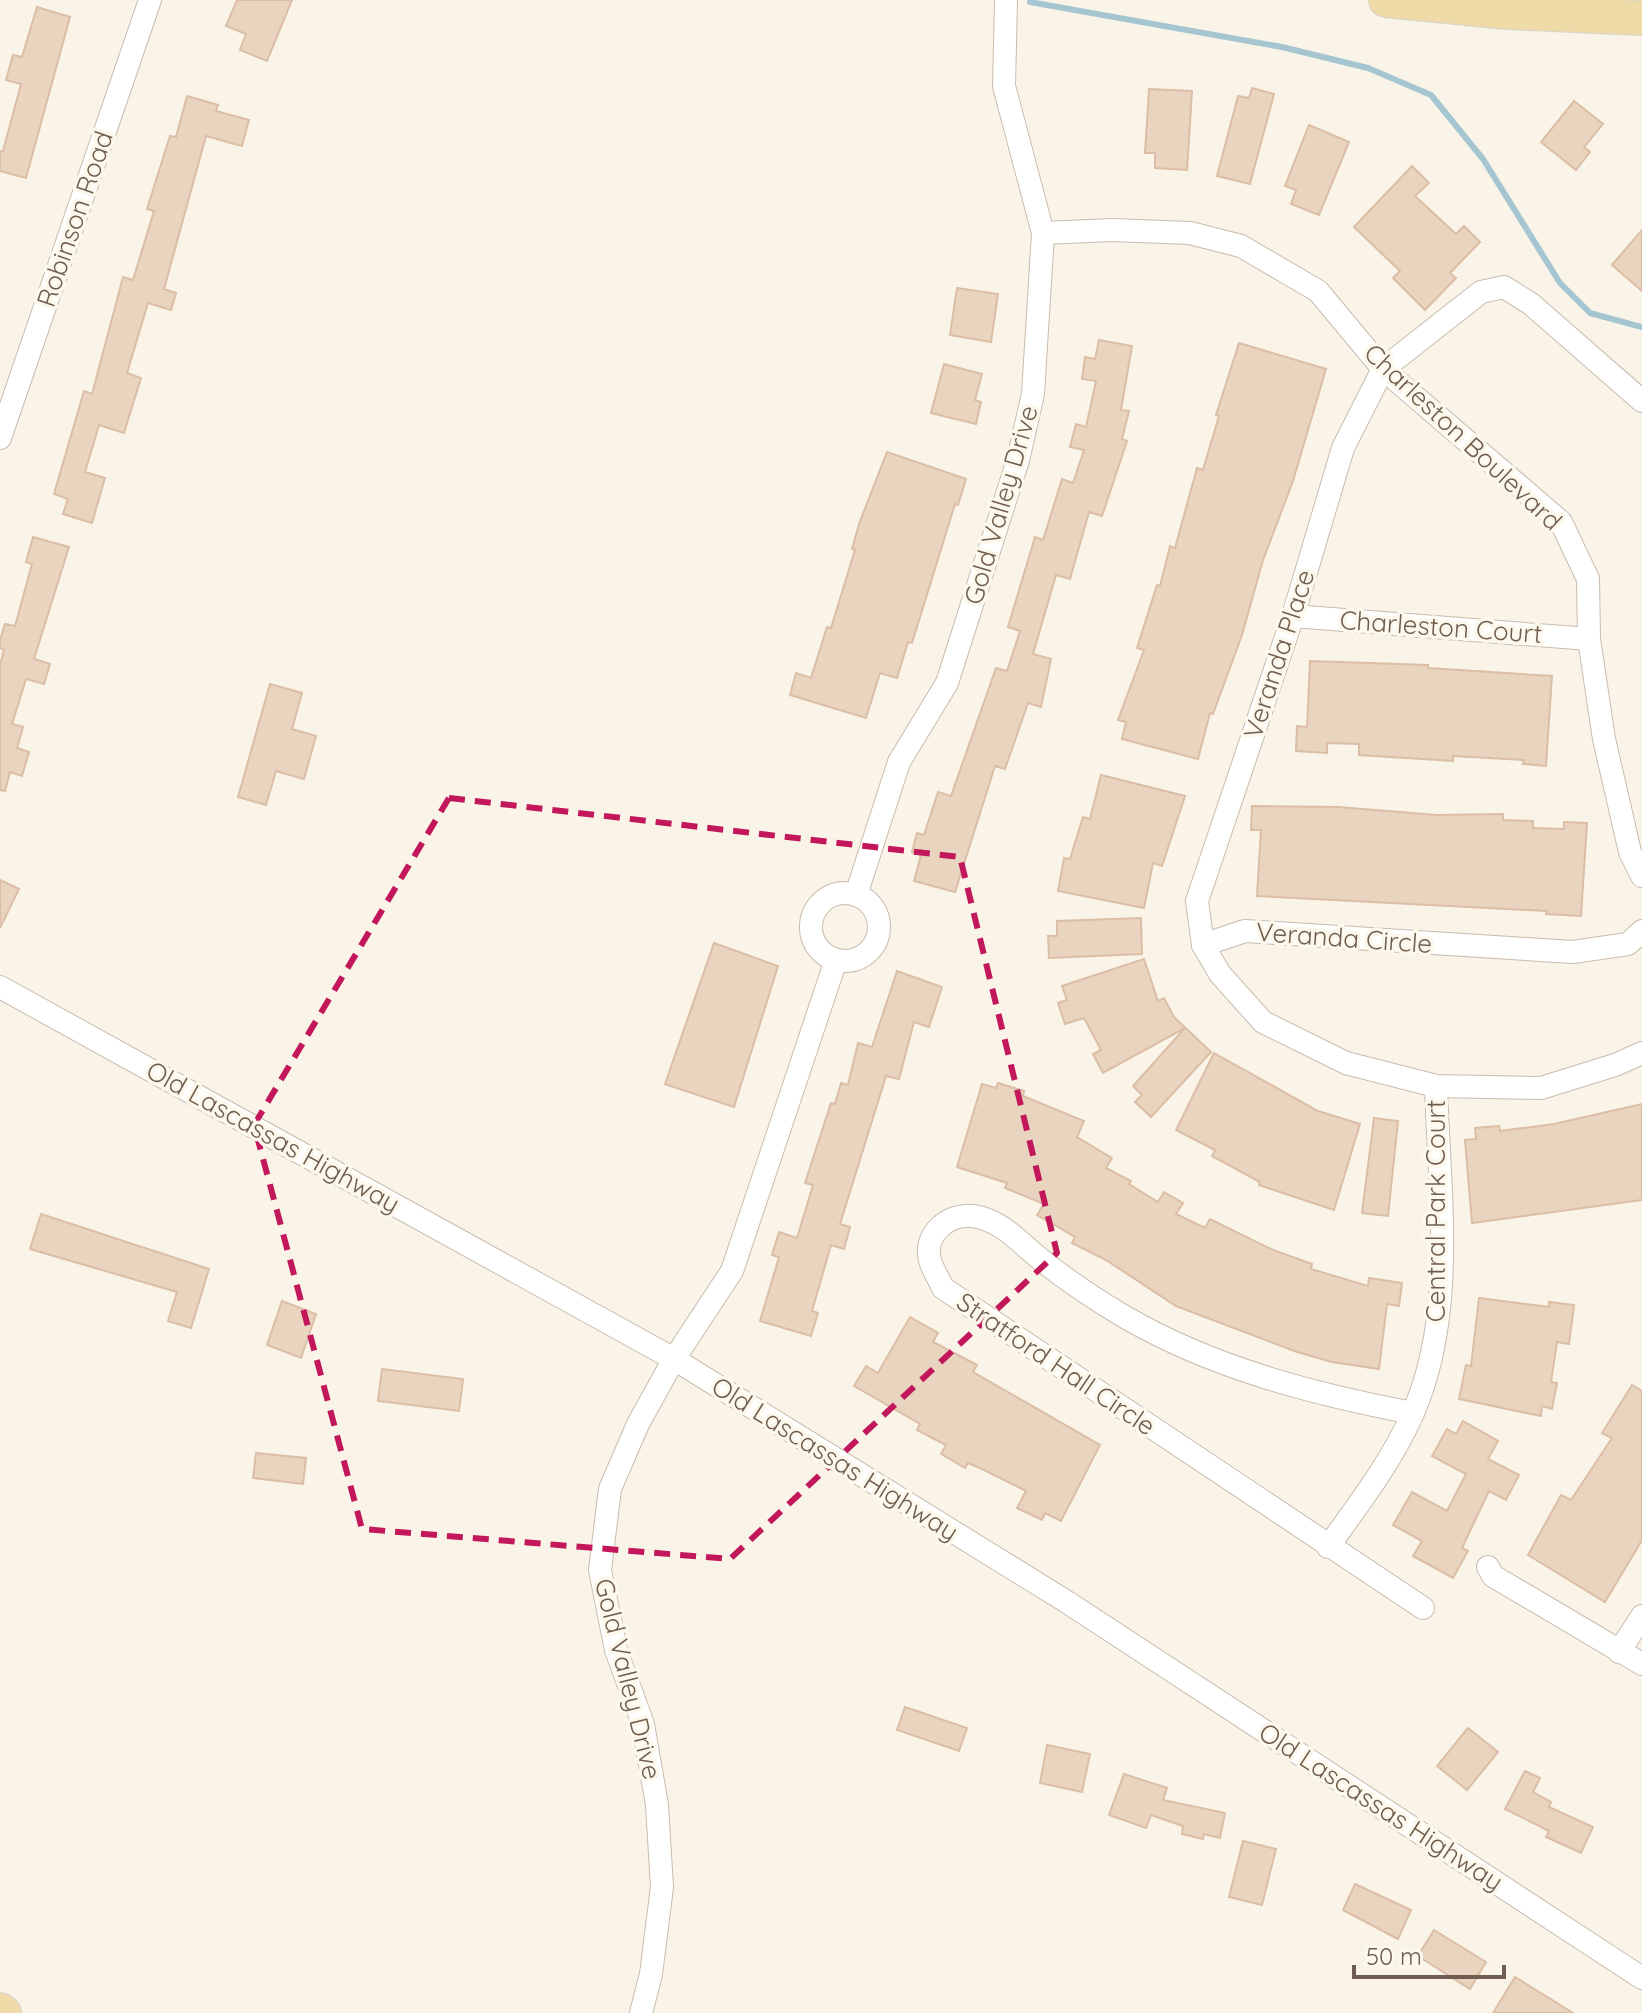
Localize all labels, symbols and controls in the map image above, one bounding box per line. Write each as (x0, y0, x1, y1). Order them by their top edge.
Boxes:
street label: Robinson Road (29, 127, 120, 311)
street label: Charleston Boulevard (1357, 336, 1569, 537)
street label: Gold Valley Drive (956, 401, 1045, 608)
street label: Veranda Place (1236, 565, 1321, 743)
street label: Charleston Court (1339, 603, 1543, 650)
street label: Veranda Circle (1255, 915, 1433, 960)
street label: Old Lascassas Highway (141, 1053, 406, 1220)
street label: Central Park Court (1419, 1100, 1452, 1322)
street label: Stratford Hall Circle (951, 1285, 1162, 1442)
street label: Old Lascassas Highway (706, 1369, 965, 1548)
street label: Gold Valley Drive (588, 1575, 669, 1783)
street label: Old Lascassas Highway (1253, 1715, 1510, 1898)
scale bar (1354, 1929, 1504, 1979)
text: 50 m (1366, 1941, 1422, 1971)

